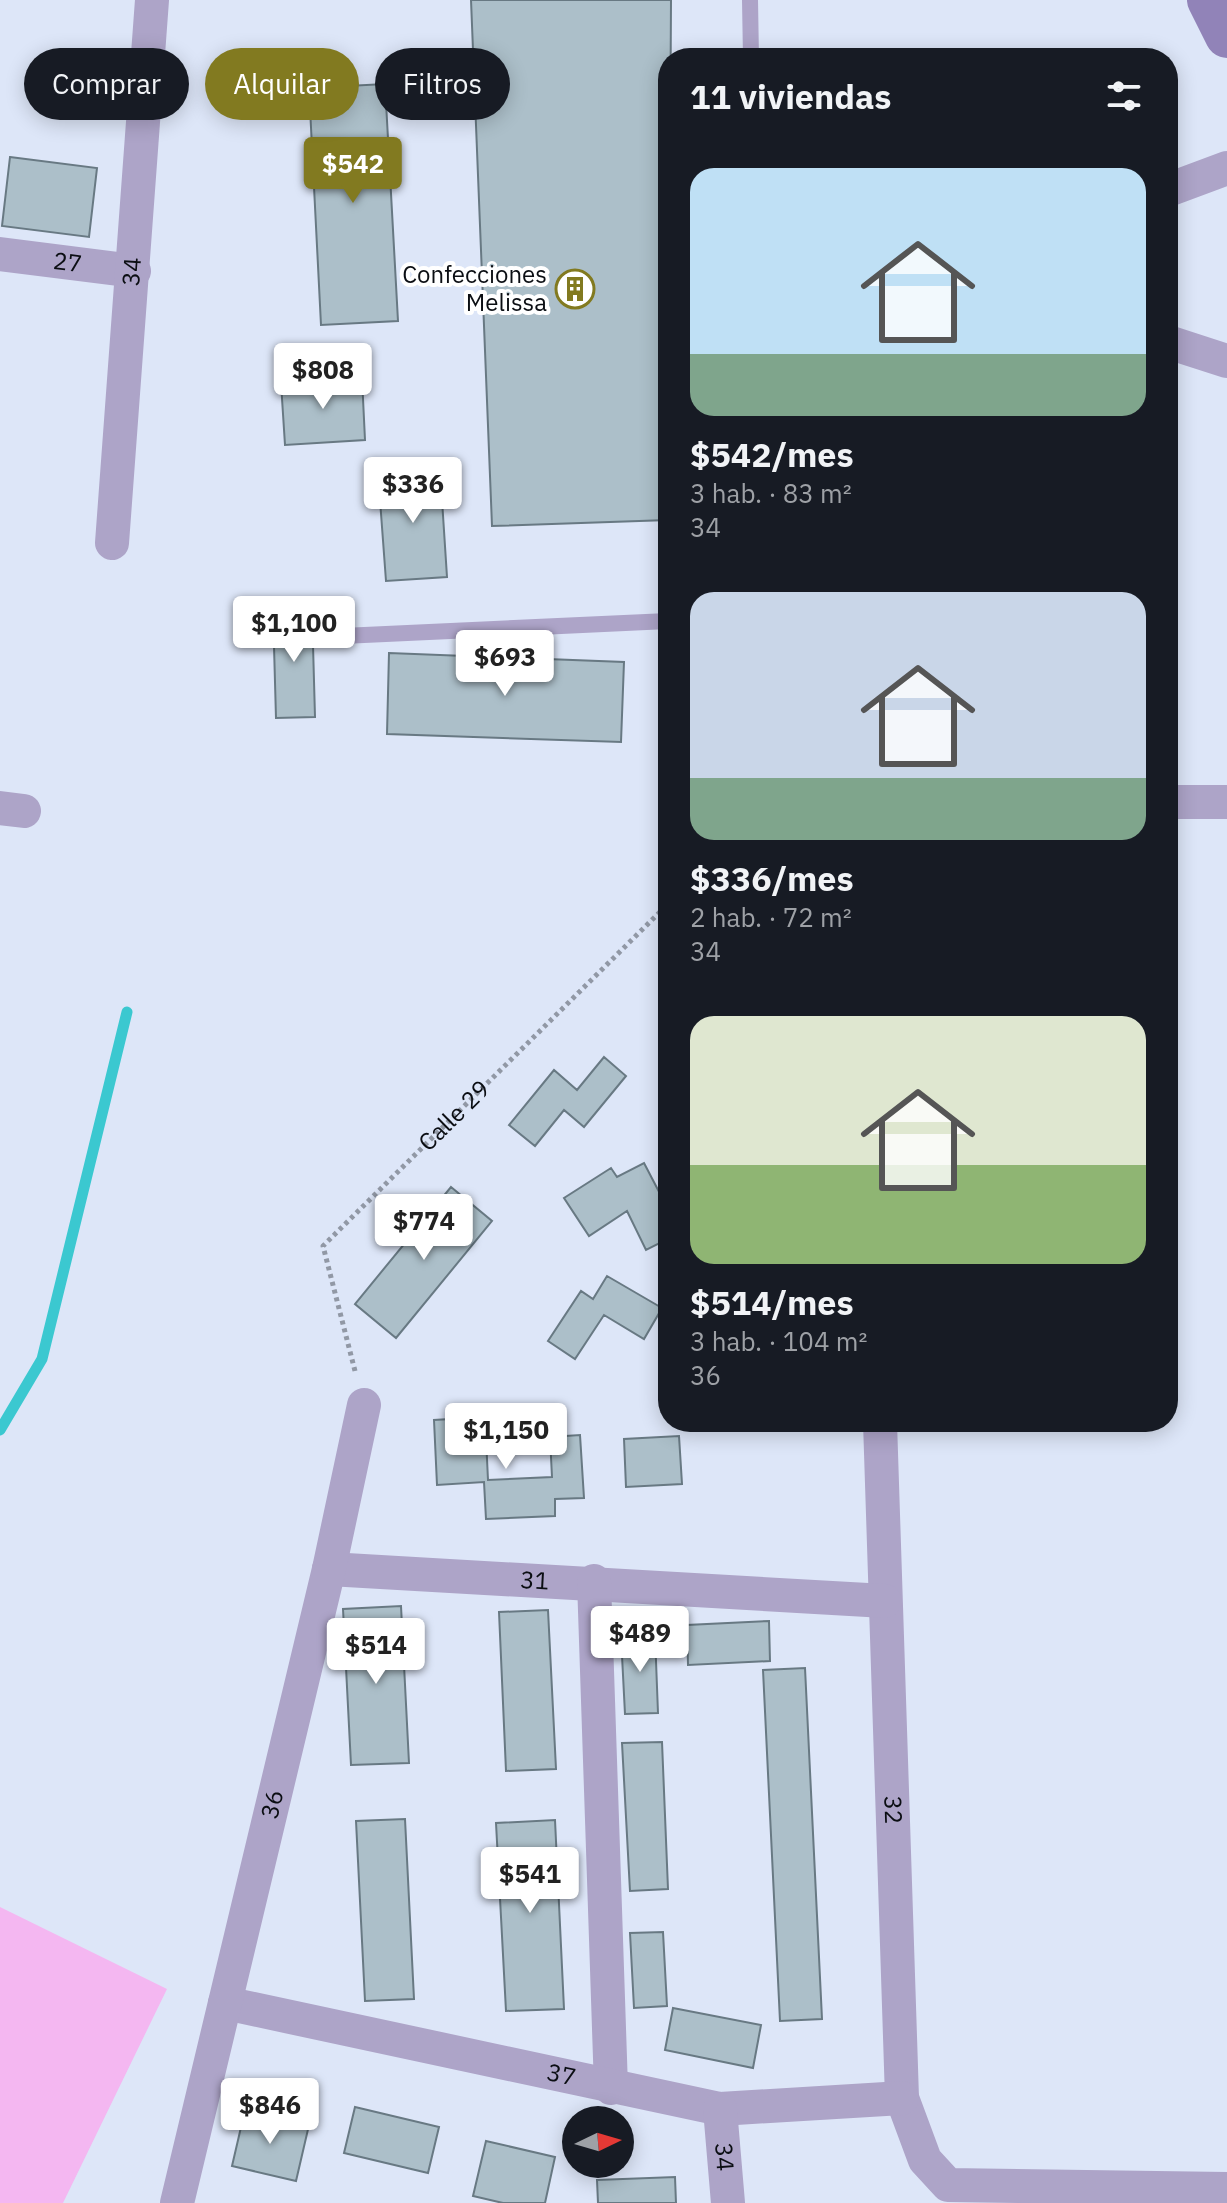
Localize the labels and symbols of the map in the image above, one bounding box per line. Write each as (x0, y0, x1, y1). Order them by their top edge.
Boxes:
pin: $542 (306, 137, 400, 205)
street label: 27 (51, 244, 84, 279)
street label: 34 (114, 256, 148, 287)
place label: Confecciones Melissa (402, 258, 547, 318)
building icon: Confecciones Melissa (554, 268, 596, 310)
pin: $808 (276, 343, 370, 411)
pin: $336 (366, 457, 460, 525)
pin: $1,100 (229, 596, 359, 664)
pin: $693 (458, 630, 552, 698)
street label: Calle 29 (411, 1073, 496, 1158)
pin: $774 (377, 1194, 471, 1262)
pin: $1,150 (441, 1403, 571, 1471)
street label: 31 (519, 1563, 550, 1597)
pin: $489 (593, 1606, 687, 1674)
pin: $514 (329, 1618, 423, 1686)
street label: 36 (253, 1786, 291, 1822)
street label: 32 (877, 1795, 910, 1825)
pin: $541 (483, 1847, 577, 1915)
street label: 37 (544, 2055, 579, 2093)
pin: $846 (223, 2078, 317, 2146)
north arrow (562, 2106, 634, 2178)
street label: 34 (708, 2141, 742, 2172)

